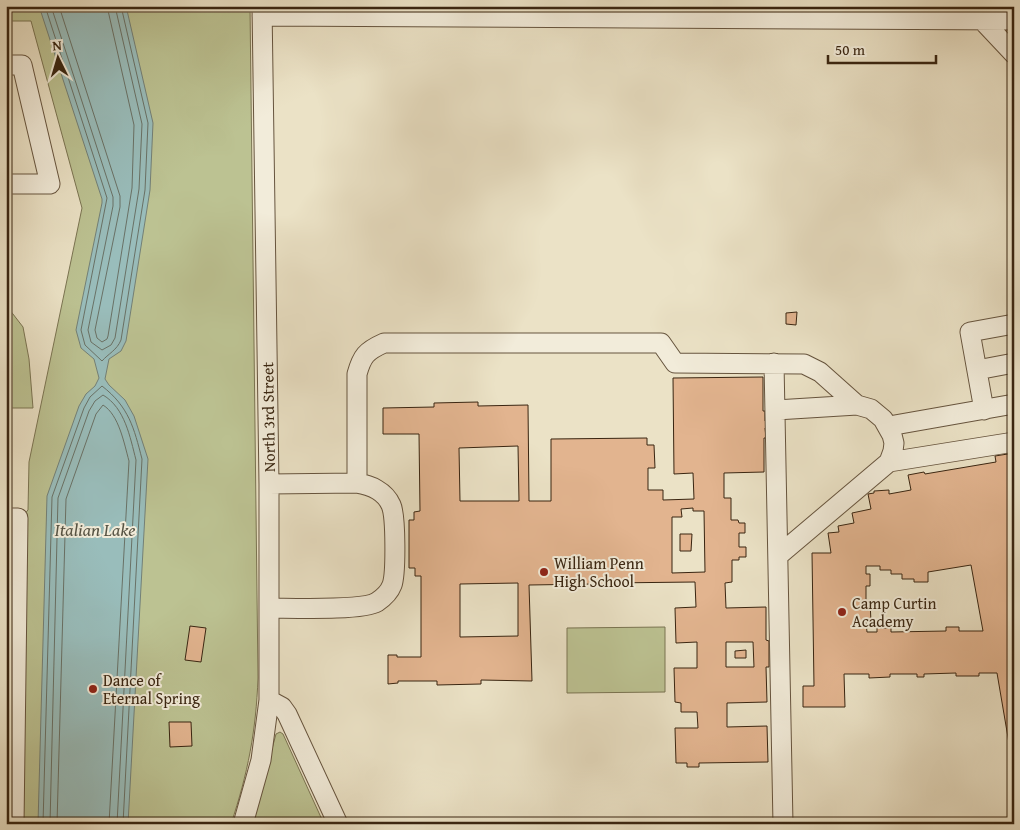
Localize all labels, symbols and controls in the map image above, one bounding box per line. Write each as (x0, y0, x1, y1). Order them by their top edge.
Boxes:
north arrow (32, 32, 82, 82)
scale bar (828, 32, 935, 64)
text: N (51, 35, 63, 55)
text: 50 m (835, 39, 866, 60)
street label: North 3rd Street (255, 361, 281, 472)
water label: Italian Lake (54, 516, 136, 543)
place label: William Penn High School (554, 551, 644, 593)
marker: William Penn High School (538, 566, 550, 578)
place label: Camp Curtin Academy (852, 591, 937, 633)
marker: Camp Curtin Academy (836, 606, 848, 618)
place label: Dance of Eternal Spring (103, 668, 200, 710)
marker: Dance of Eternal Spring (87, 683, 99, 695)

